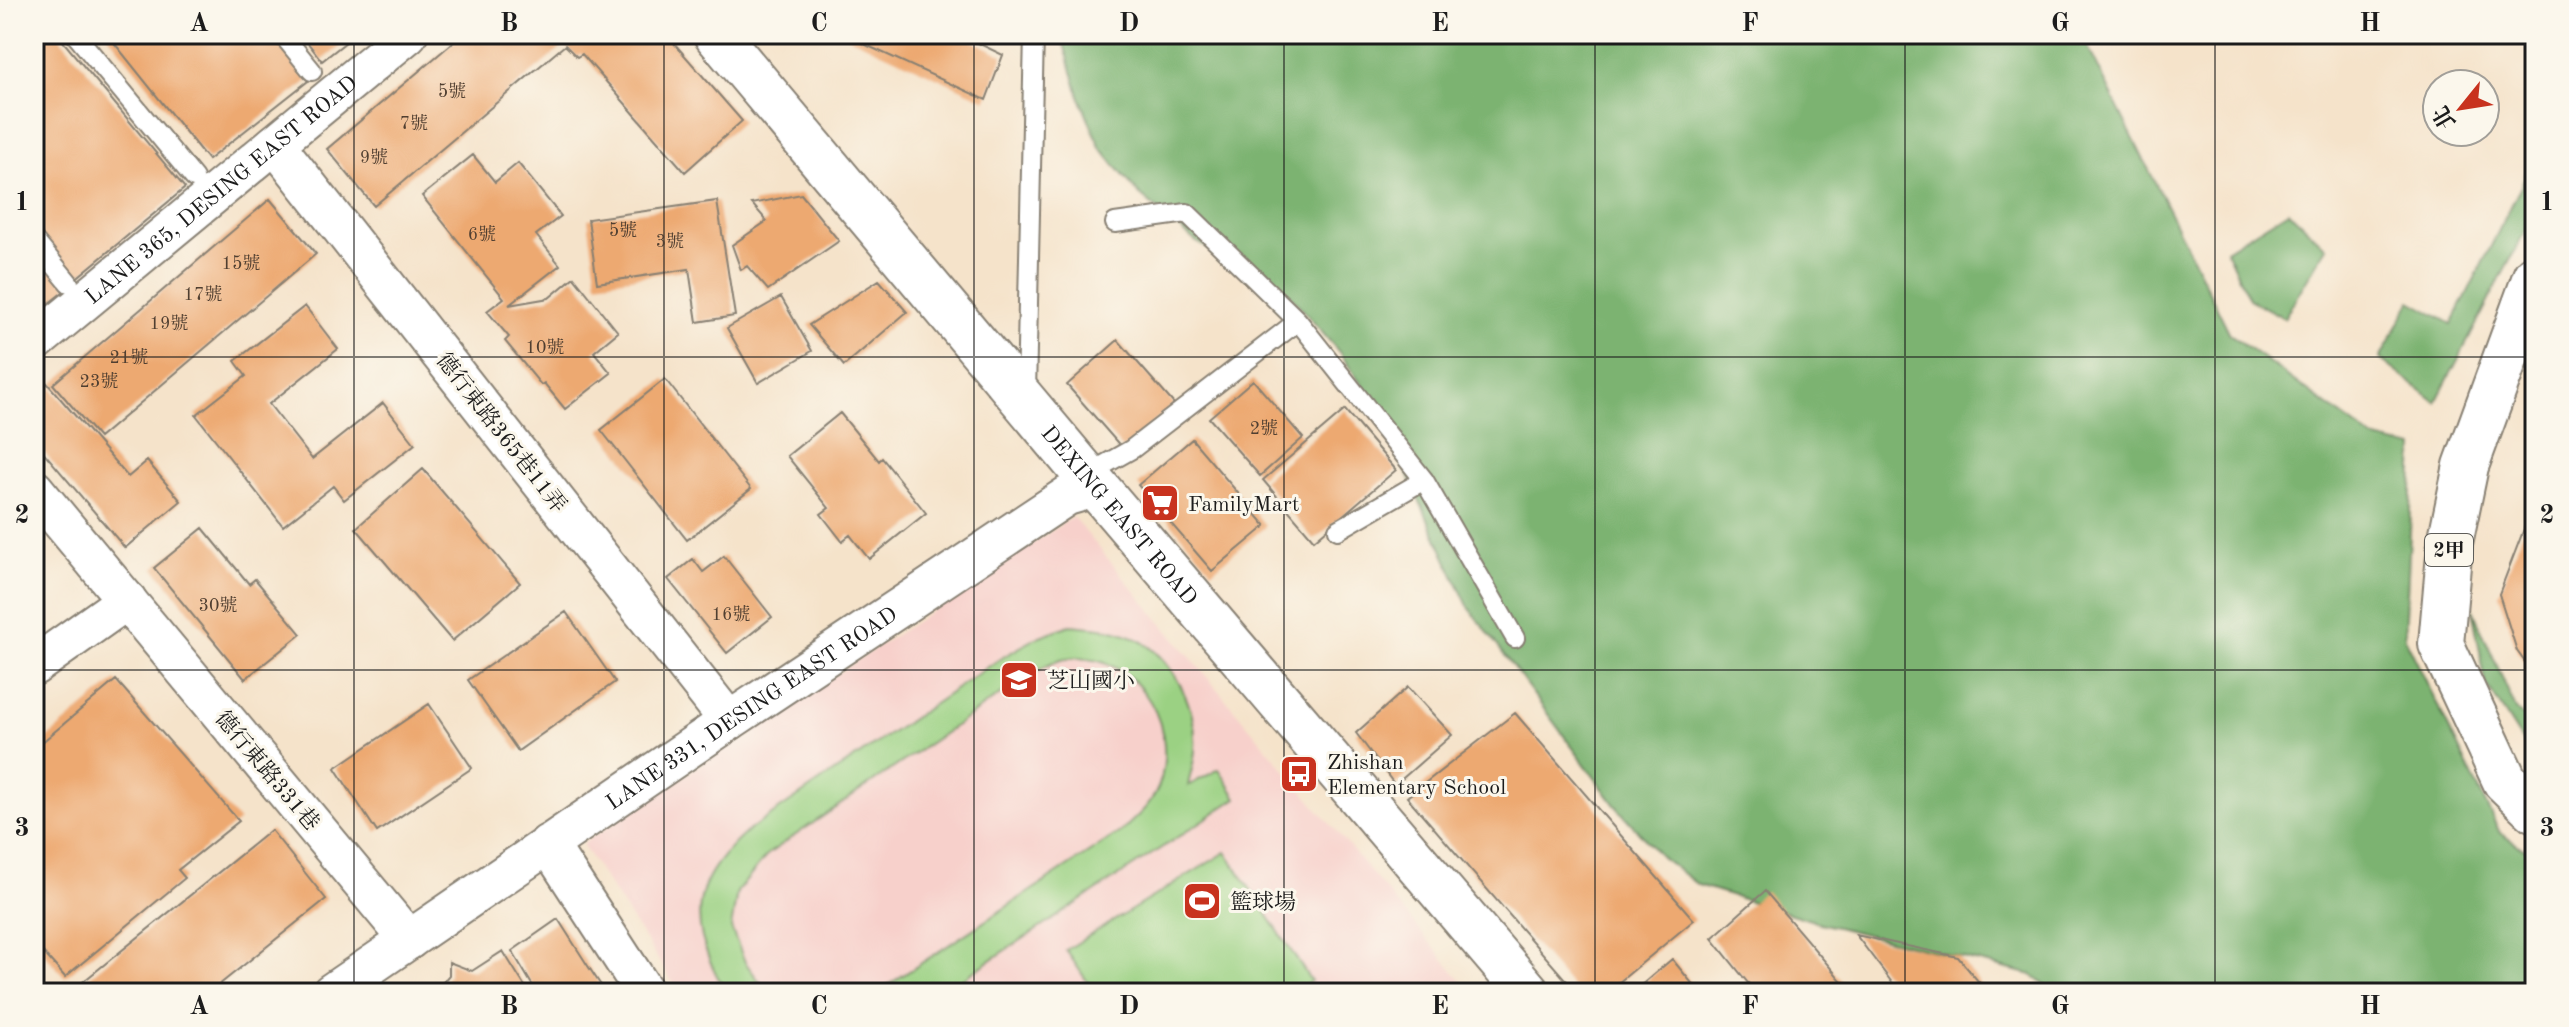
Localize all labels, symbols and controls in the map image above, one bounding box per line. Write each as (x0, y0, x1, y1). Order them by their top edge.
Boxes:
text: A (189, 11, 209, 37)
text: B (500, 11, 518, 37)
text: C (810, 11, 828, 37)
text: D (1119, 11, 1139, 37)
text: E (1431, 11, 1449, 37)
text: F (1741, 11, 1759, 37)
text: G (2051, 11, 2069, 37)
text: H (2359, 11, 2381, 37)
north arrow (2421, 68, 2501, 148)
street label: LANE 365, DESING EAST ROAD (82, 72, 362, 309)
house number: 5號 (438, 81, 466, 101)
text: 北 (2429, 102, 2460, 133)
house number: 7號 (400, 113, 428, 133)
house number: 9號 (360, 147, 388, 167)
text: 1 (14, 190, 30, 216)
text: 1 (2539, 190, 2555, 216)
house number: 5號 (609, 220, 637, 240)
house number: 6號 (468, 224, 496, 244)
house number: 3號 (656, 231, 684, 251)
house number: 15號 (222, 253, 260, 273)
house number: 17號 (184, 284, 222, 304)
house number: 19號 (150, 313, 188, 333)
house number: 10號 (526, 337, 564, 357)
house number: 21號 (110, 347, 148, 367)
street label: 德行東路365巷11弄 (431, 348, 571, 517)
house number: 23號 (80, 371, 118, 391)
house number: 2號 (1250, 418, 1278, 438)
street label: DEXING EAST ROAD (1036, 422, 1201, 610)
supermarket icon: FamilyMart (1139, 482, 1181, 524)
place label: FamilyMart (1188, 494, 1299, 516)
text: 2 (14, 503, 30, 529)
text: 2 (2539, 503, 2555, 529)
road number: 2甲 (2425, 534, 2473, 566)
house number: 30號 (199, 595, 237, 615)
street label: LANE 331, DESING EAST ROAD (603, 603, 902, 815)
house number: 16號 (712, 604, 750, 624)
school or university icon: 芝山國小 (998, 659, 1040, 701)
place label: 芝山國小 (1047, 669, 1135, 693)
street label: 德行東路331巷 (210, 706, 324, 835)
place label: Zhishan Elementary School (1327, 752, 1506, 799)
bus stop icon: Zhishan Elementary School (1278, 753, 1320, 795)
text: 3 (14, 816, 30, 842)
text: 3 (2539, 816, 2555, 842)
sports icon: 籃球場 (1181, 880, 1223, 922)
place label: 籃球場 (1230, 890, 1296, 914)
text: A (189, 994, 209, 1020)
text: B (500, 994, 518, 1020)
text: C (810, 994, 828, 1020)
text: D (1119, 994, 1139, 1020)
text: E (1431, 994, 1449, 1020)
text: F (1741, 994, 1759, 1020)
text: G (2051, 994, 2069, 1020)
text: H (2359, 994, 2381, 1020)

